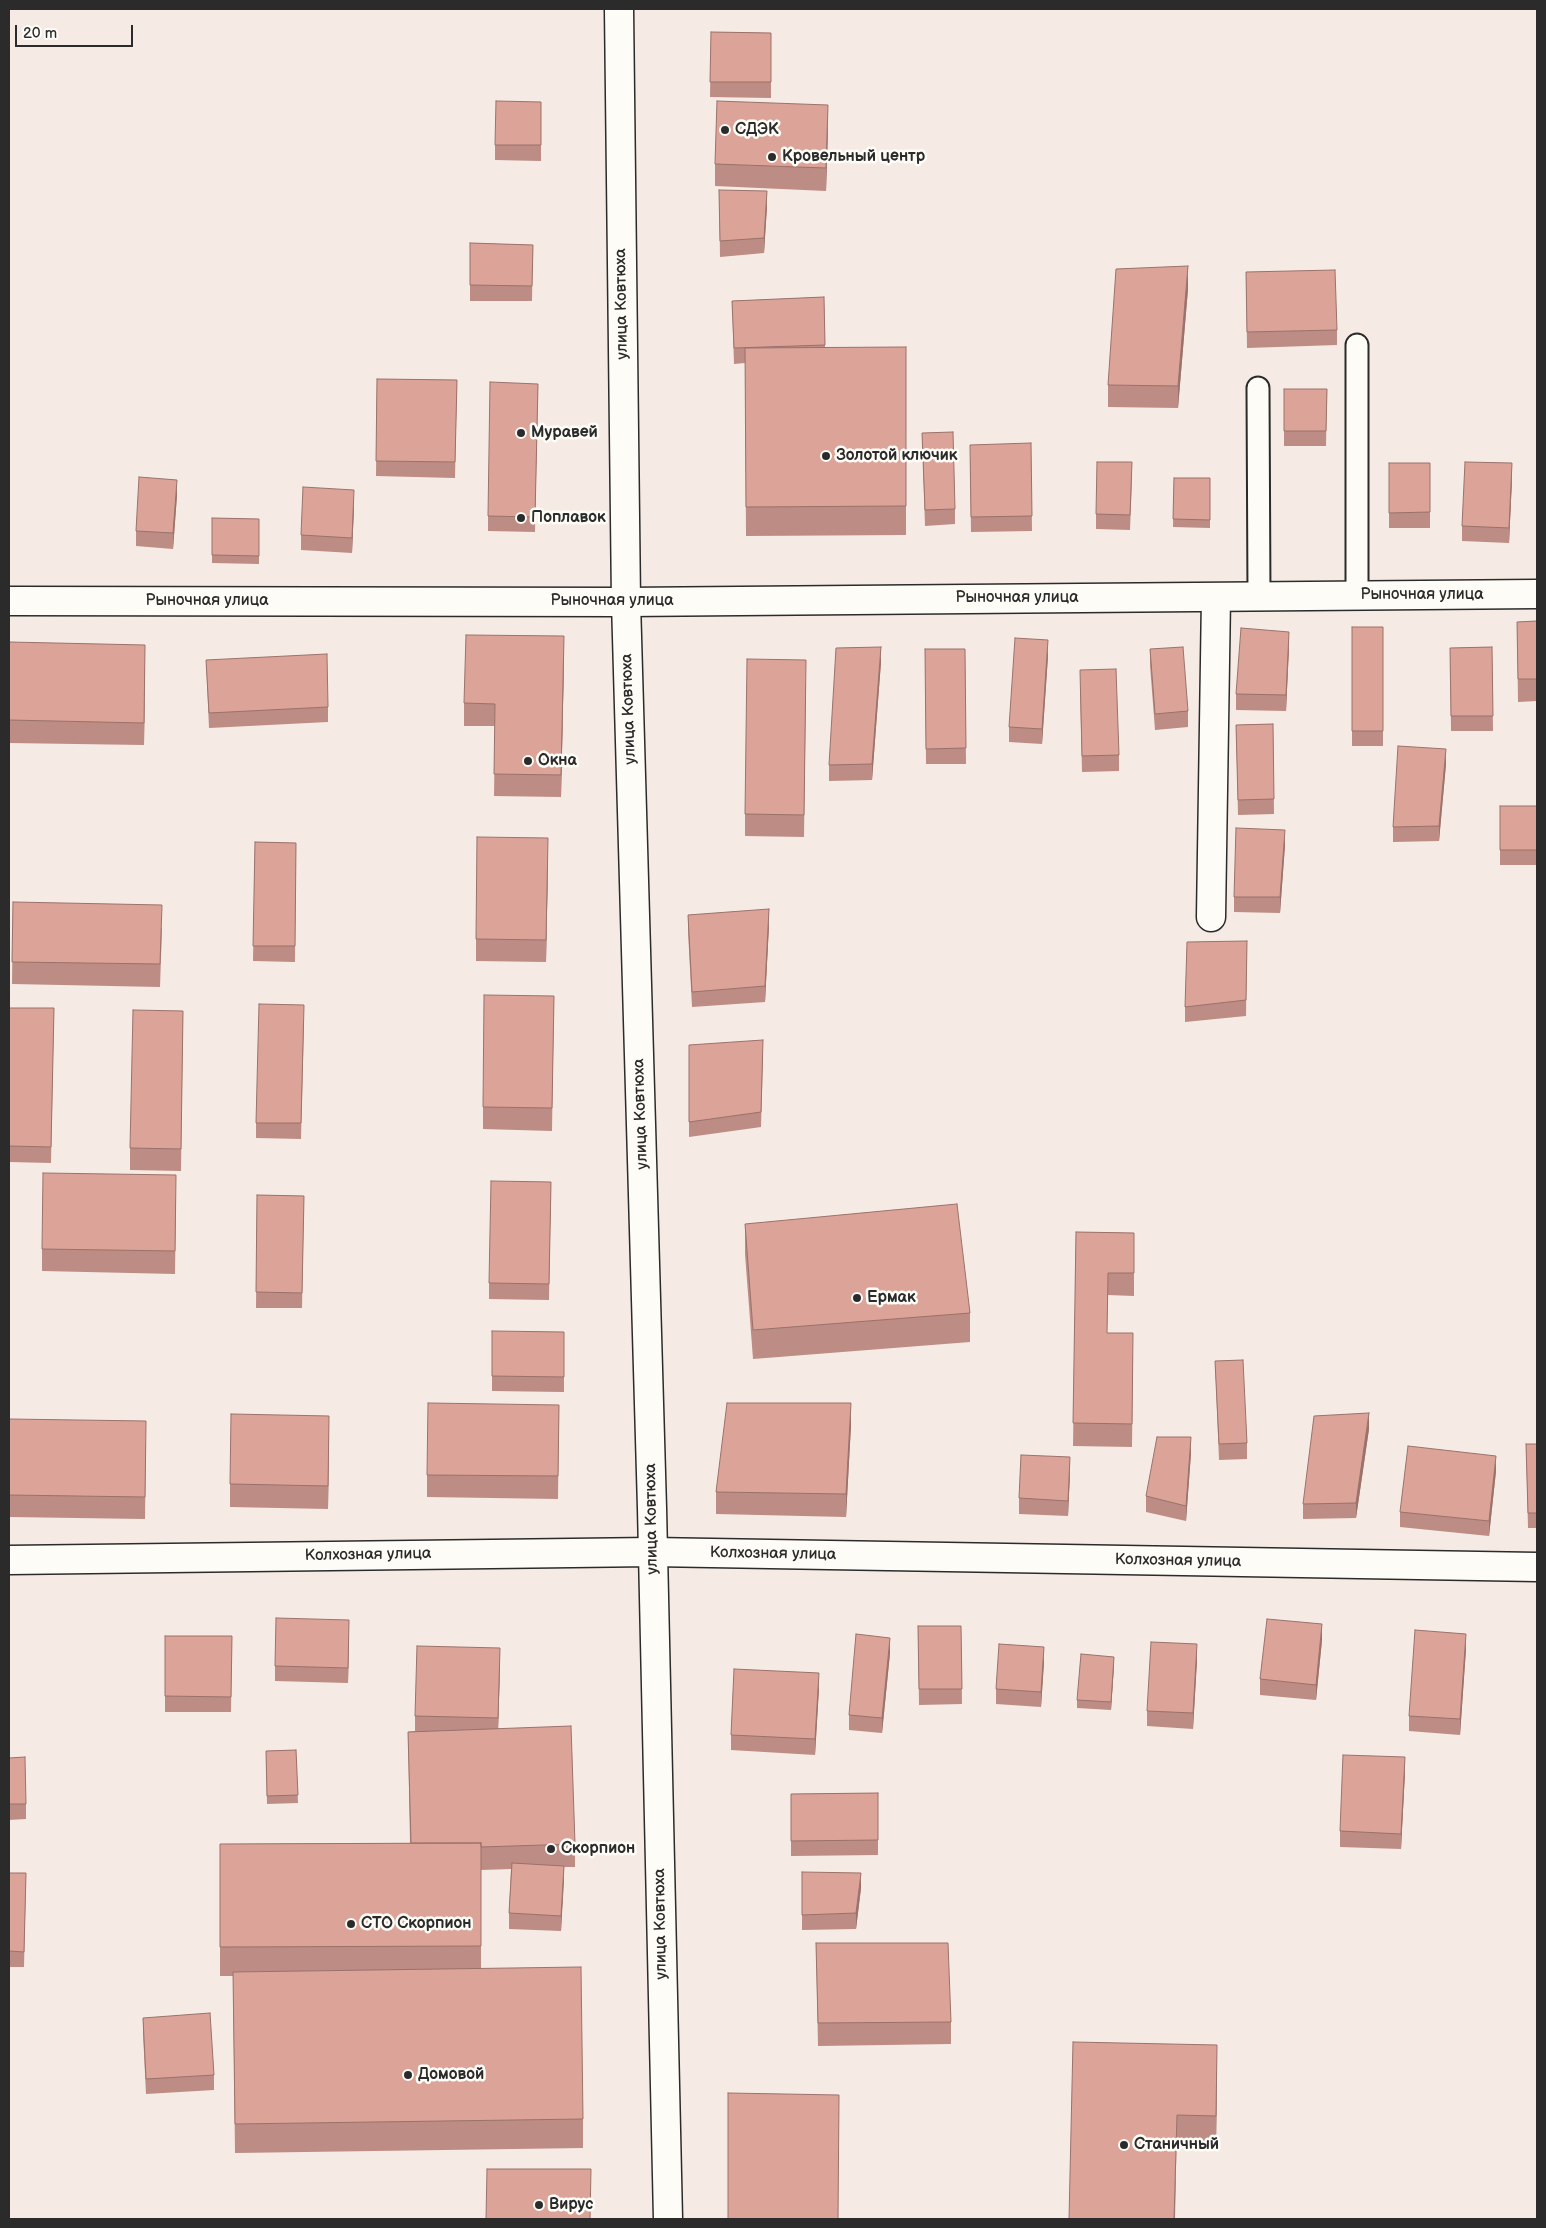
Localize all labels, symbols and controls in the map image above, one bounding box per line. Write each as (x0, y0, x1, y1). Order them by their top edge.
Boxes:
scale bar (18, 15, 135, 47)
text: 20 m (23, 24, 57, 43)
place label: СДЭК (735, 120, 779, 140)
marker: СДЭК (719, 124, 731, 136)
place label: Кровельный центр (782, 147, 925, 167)
marker: Кровельный центр (766, 151, 778, 163)
street label: улица Ковтюха (611, 248, 633, 360)
place label: Муравей (531, 423, 598, 443)
marker: Муравей (515, 427, 527, 439)
place label: Золотой ключик (836, 446, 957, 466)
marker: Золотой ключик (820, 450, 832, 462)
place label: Поплавок (531, 508, 606, 528)
marker: Поплавок (515, 512, 527, 524)
street label: Рыночная улица (1360, 585, 1484, 605)
street label: Рыночная улица (955, 588, 1079, 608)
street label: Рыночная улица (145, 591, 269, 611)
street label: Рыночная улица (550, 591, 674, 611)
street label: улица Ковтюха (617, 653, 641, 765)
place label: Окна (538, 751, 577, 771)
marker: Окна (522, 755, 534, 767)
street label: улица Ковтюха (629, 1058, 653, 1170)
place label: Ермак (867, 1288, 916, 1308)
marker: Ермак (851, 1292, 863, 1304)
street label: улица Ковтюха (641, 1463, 663, 1575)
street label: Колхозная улица (710, 1543, 836, 1565)
street label: Колхозная улица (305, 1544, 431, 1566)
street label: Колхозная улица (1115, 1550, 1241, 1572)
place label: Скорпион (561, 1839, 635, 1859)
marker: Скорпион (545, 1843, 557, 1855)
street label: улица Ковтюха (650, 1868, 672, 1980)
place label: СТО Скорпион (361, 1914, 471, 1934)
marker: СТО Скорпион (345, 1918, 357, 1930)
place label: Домовой (418, 2065, 484, 2085)
marker: Домовой (402, 2069, 414, 2081)
place label: Станичный (1134, 2135, 1219, 2155)
marker: Станичный (1118, 2139, 1130, 2151)
place label: Вирус (549, 2195, 593, 2215)
marker: Вирус (533, 2199, 545, 2211)

